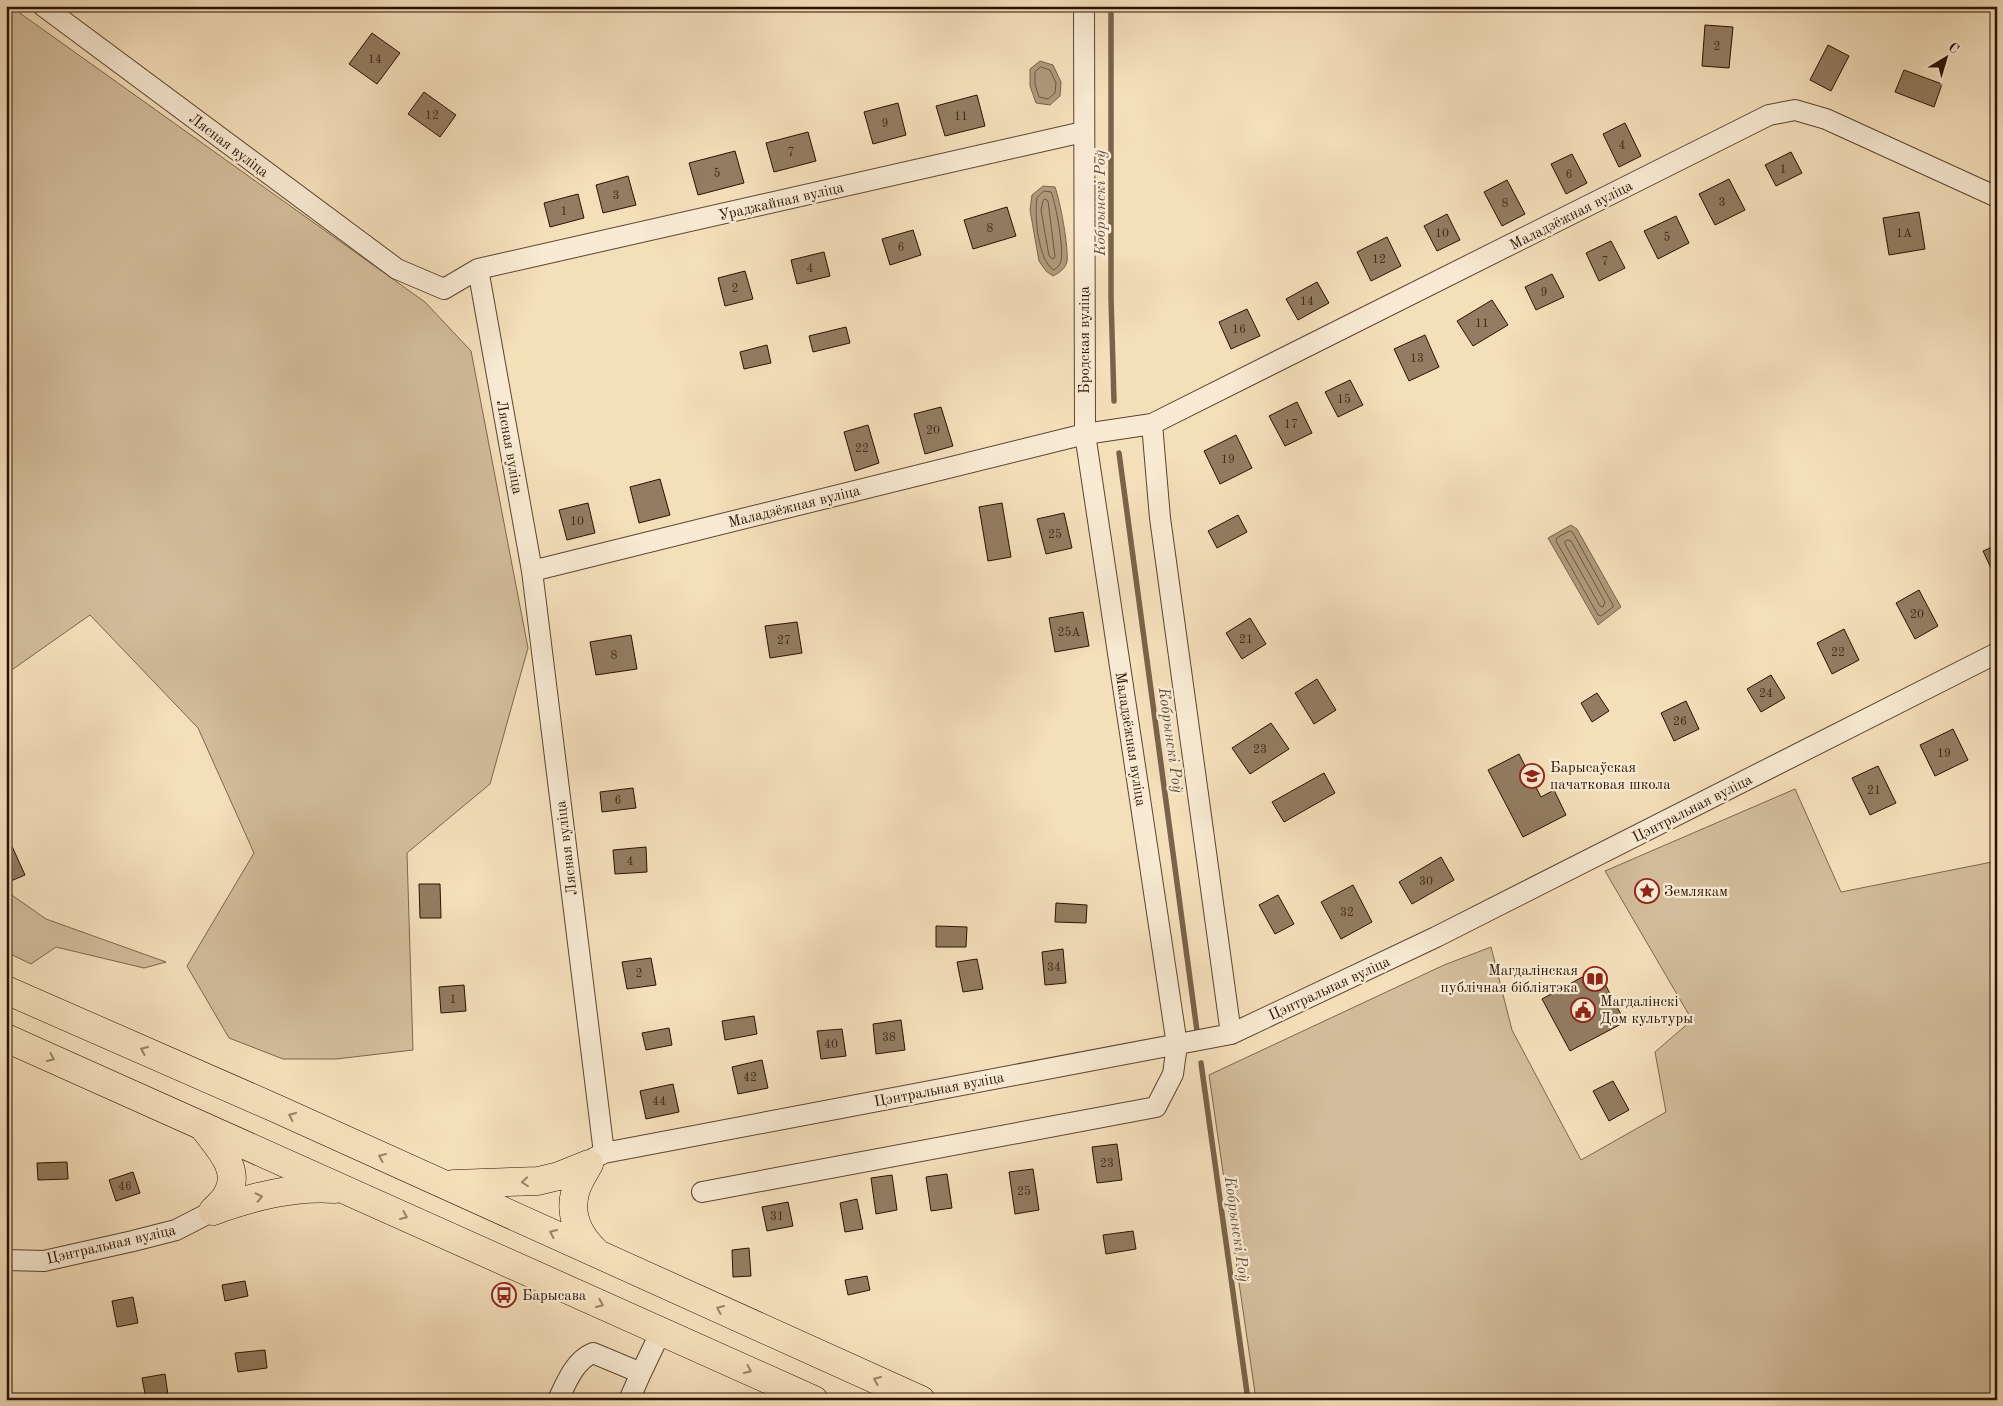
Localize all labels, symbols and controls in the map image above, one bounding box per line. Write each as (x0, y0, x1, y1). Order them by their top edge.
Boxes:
north arrow (1920, 32, 1970, 82)
text: С (1945, 40, 1961, 57)
house number: 2 (1714, 41, 1720, 53)
house number: 14 (368, 54, 382, 66)
house number: 12 (425, 110, 439, 122)
house number: 11 (954, 111, 968, 123)
street label: Лясная вуліца (186, 112, 271, 181)
house number: 9 (882, 118, 888, 130)
house number: 4 (1619, 140, 1626, 152)
house number: 7 (788, 147, 794, 159)
water label: Кобрынскі Роў (1093, 149, 1109, 257)
house number: 1 (1780, 164, 1786, 176)
house number: 5 (714, 167, 721, 180)
house number: 6 (1566, 169, 1573, 181)
street label: Маладзёжная вуліца (1508, 179, 1636, 254)
street label: Ураджайная вуліца (717, 181, 846, 224)
house number: 3 (613, 190, 619, 202)
house number: 3 (1719, 197, 1725, 209)
house number: 8 (1502, 198, 1509, 210)
house number: 1 (561, 206, 567, 218)
house number: 8 (987, 223, 994, 235)
house number: 10 (1435, 228, 1449, 240)
house number: 1А (1896, 228, 1912, 240)
house number: 5 (1664, 231, 1671, 244)
house number: 6 (898, 242, 905, 254)
house number: 12 (1372, 254, 1386, 266)
house number: 7 (1602, 256, 1608, 268)
house number: 4 (807, 263, 814, 275)
house number: 2 (732, 283, 738, 295)
street label: Бродская вуліца (1078, 286, 1093, 394)
house number: 9 (1541, 287, 1547, 299)
house number: 14 (1300, 296, 1314, 308)
house number: 11 (1475, 318, 1489, 330)
house number: 16 (1232, 324, 1246, 336)
house number: 13 (1410, 353, 1424, 365)
house number: 15 (1337, 393, 1351, 406)
street label: Лясная вуліца (493, 399, 524, 496)
house number: 17 (1284, 419, 1298, 431)
house number: 20 (926, 425, 940, 437)
house number: 22 (855, 443, 869, 455)
house number: 19 (1221, 454, 1235, 466)
street label: Маладзёжная вуліца (727, 484, 863, 531)
house number: 10 (570, 516, 584, 528)
house number: 25 (1048, 528, 1062, 541)
house number: 20 (1910, 609, 1924, 621)
house number: 25А (1057, 626, 1081, 639)
house number: 21 (1239, 634, 1253, 646)
house number: 27 (777, 635, 791, 647)
house number: 22 (1831, 647, 1845, 659)
house number: 8 (611, 650, 618, 662)
street label: Маладзёжная вуліца (1111, 671, 1148, 808)
water label: Кобрынскі Роў (1155, 686, 1185, 795)
house number: 24 (1759, 688, 1773, 700)
house number: 26 (1673, 716, 1687, 728)
house number: 23 (1253, 744, 1267, 756)
house number: 19 (1937, 748, 1951, 760)
place label: Барысаўская пачатковая школа (1550, 761, 1671, 793)
school or university icon: Барысаўская пачатковая школа (1519, 763, 1545, 789)
street label: Цэнтральная вуліца (1630, 772, 1755, 846)
house number: 21 (1867, 785, 1881, 797)
house number: 6 (615, 795, 622, 807)
street label: Лясная вуліца (554, 799, 581, 896)
house number: 4 (627, 856, 634, 868)
house number: 30 (1419, 876, 1433, 888)
place icon: Землякам (1634, 878, 1660, 904)
place label: Землякам (1664, 885, 1728, 900)
house number: 32 (1340, 907, 1354, 919)
street label: Цэнтральная вуліца (1267, 954, 1393, 1024)
house number: 34 (1047, 962, 1061, 974)
place label: Магдалінская публічная бібліятэка (1441, 964, 1579, 996)
library icon: Магдалінская публічная бібліятэка (1582, 966, 1608, 992)
house number: 2 (636, 968, 642, 980)
house number: 1 (450, 994, 456, 1006)
place label: Магдалінскі Дом культуры (1600, 995, 1693, 1027)
public building icon: Магдалінскі Дом культуры (1570, 997, 1596, 1023)
house number: 38 (882, 1032, 896, 1044)
house number: 40 (824, 1039, 838, 1051)
one-way arrow (140, 1046, 149, 1057)
one-way arrow (46, 1052, 55, 1062)
street label: Цэнтральная вуліца (873, 1070, 1006, 1110)
house number: 42 (743, 1072, 757, 1084)
house number: 44 (652, 1096, 666, 1108)
one-way arrow (288, 1112, 297, 1122)
one-way arrow (378, 1153, 387, 1164)
house number: 23 (1100, 1158, 1114, 1170)
water label: Кобрынскі Роў (1221, 1175, 1251, 1284)
one-way arrow (521, 1177, 529, 1188)
house number: 46 (118, 1181, 132, 1193)
house number: 25 (1017, 1185, 1031, 1198)
one-way arrow (255, 1192, 264, 1203)
one-way arrow (399, 1210, 408, 1221)
house number: 31 (770, 1211, 784, 1223)
street label: Цэнтральная вуліца (45, 1223, 178, 1268)
one-way arrow (549, 1229, 558, 1240)
bus stop icon: Барысава (491, 1282, 517, 1308)
place label: Барысава (522, 1289, 587, 1304)
one-way arrow (595, 1297, 604, 1308)
one-way arrow (716, 1304, 725, 1315)
one-way arrow (743, 1364, 752, 1375)
one-way arrow (873, 1375, 882, 1386)

